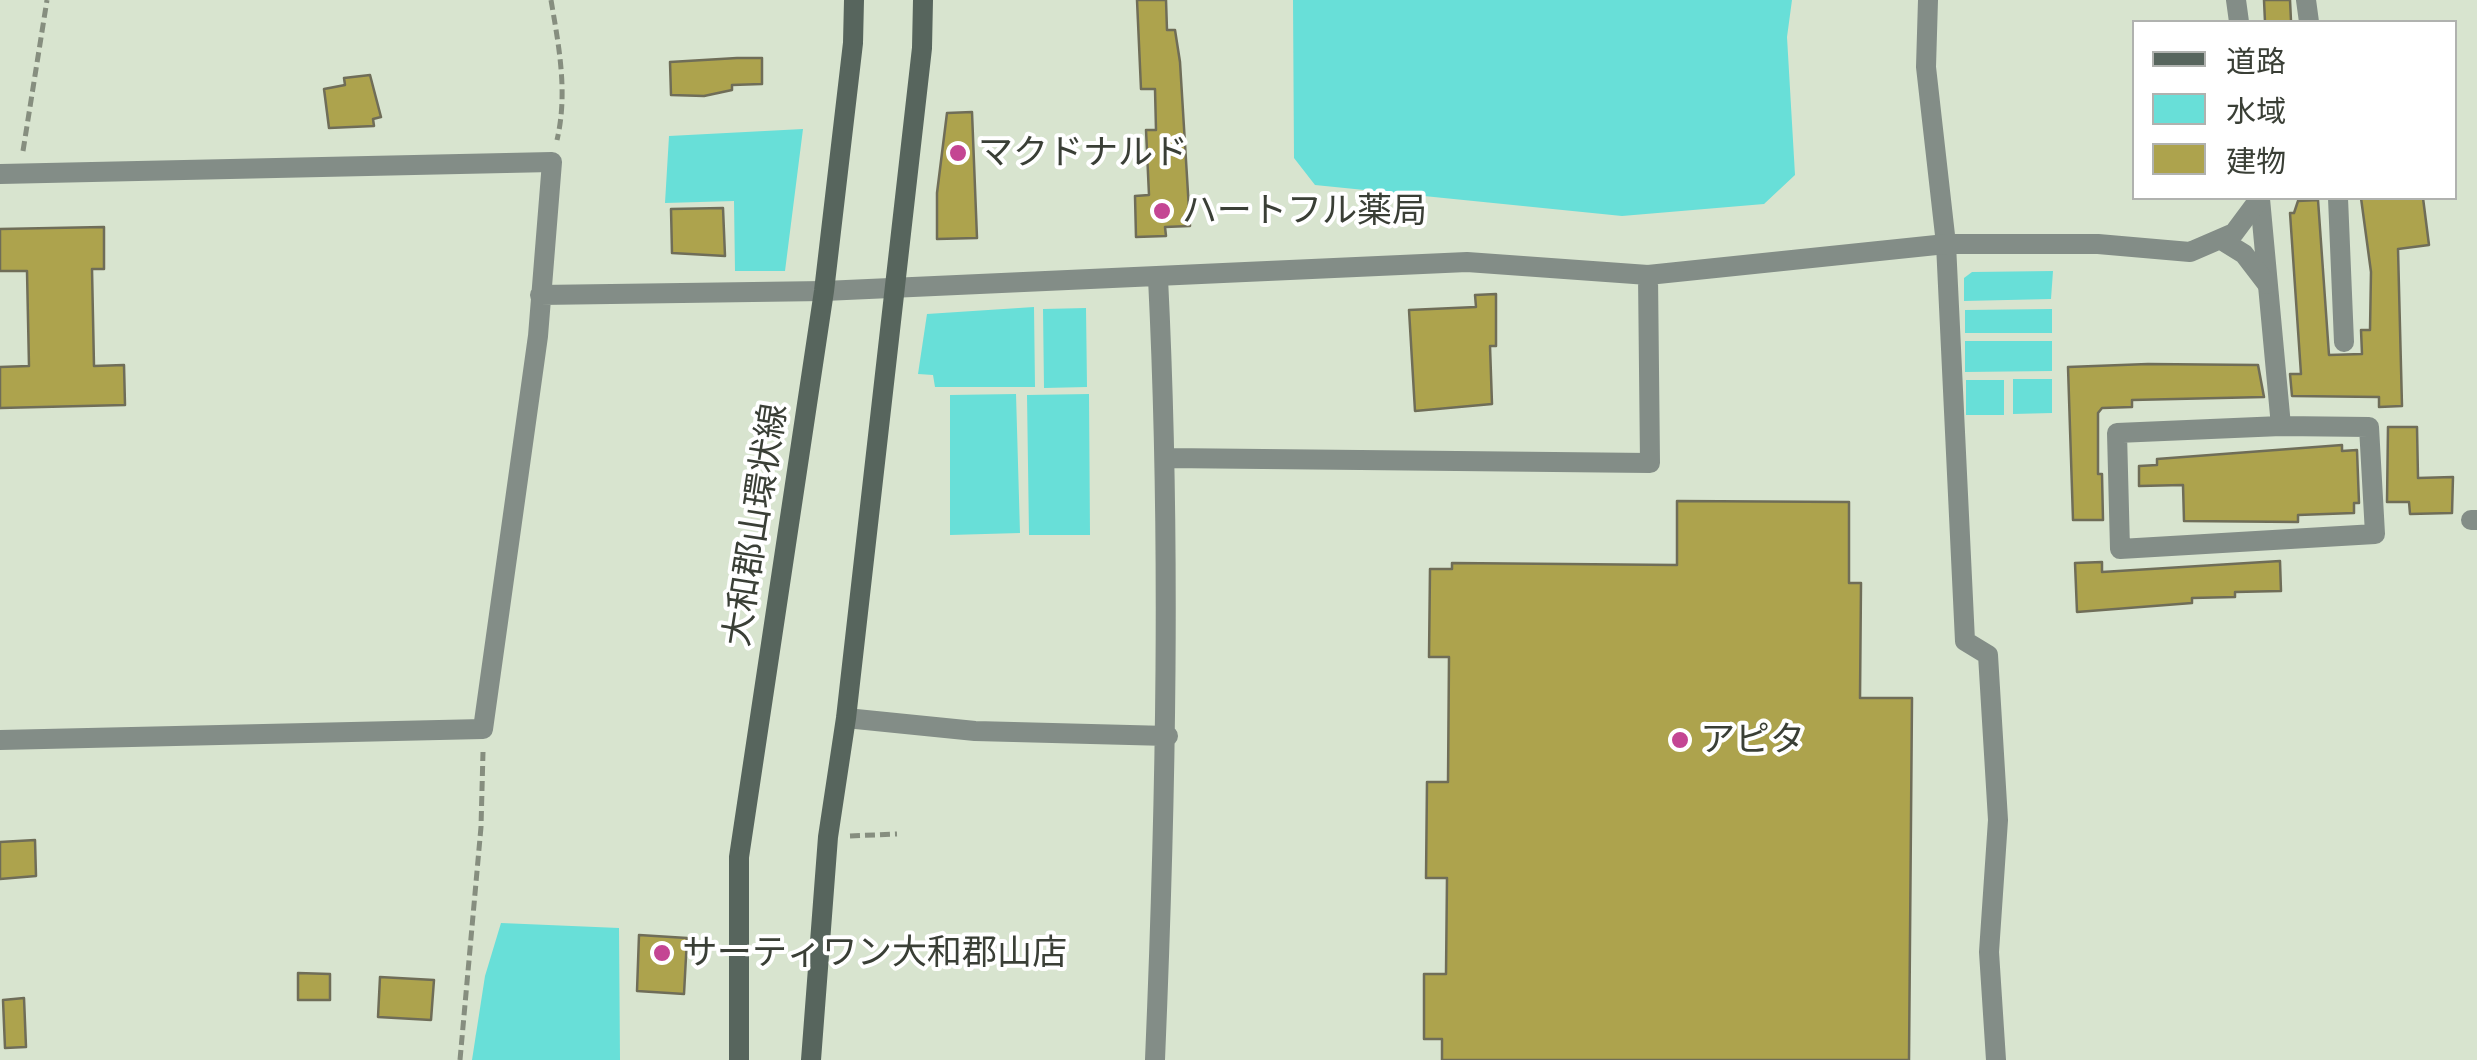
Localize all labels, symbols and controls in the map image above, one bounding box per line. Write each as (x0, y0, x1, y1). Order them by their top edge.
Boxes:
legend (2132, 20, 2457, 200)
text: 道路 (2226, 45, 2286, 78)
text: 水域 (2226, 95, 2286, 128)
place label: マクドナルド (978, 132, 1188, 174)
marker: マクドナルド (947, 142, 969, 164)
text: 建物 (2226, 145, 2286, 178)
place label: ハートフル薬局 (1182, 190, 1427, 232)
marker: ハートフル薬局 (1151, 200, 1173, 222)
street label: 大和郡山環状線 (716, 401, 796, 649)
place label: アピタ (1700, 719, 1805, 761)
marker: アピタ (1669, 729, 1691, 751)
place label: サーティワン大和郡山店 (682, 932, 1067, 974)
marker: サーティワン大和郡山店 (651, 942, 673, 964)

